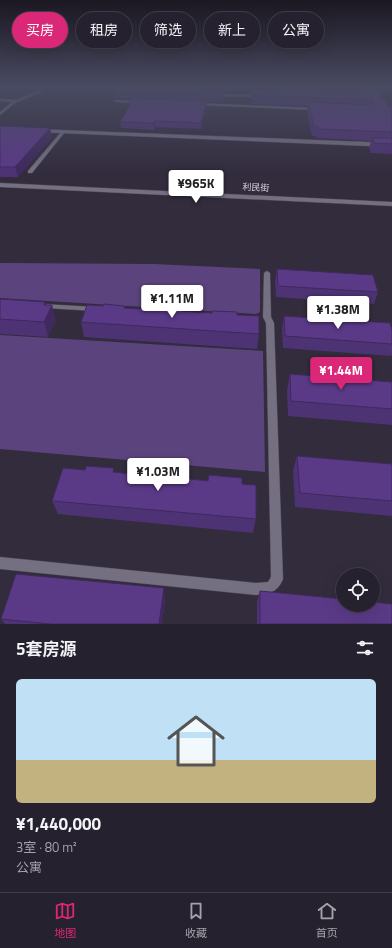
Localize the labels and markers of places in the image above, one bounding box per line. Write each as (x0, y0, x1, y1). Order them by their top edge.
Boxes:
pin: ¥965K (168, 170, 224, 204)
pin: ¥1.11M (139, 285, 205, 319)
pin: ¥1.38M (305, 296, 371, 330)
pin: ¥1.44M (308, 357, 374, 391)
pin: ¥1.03M (125, 458, 191, 492)

